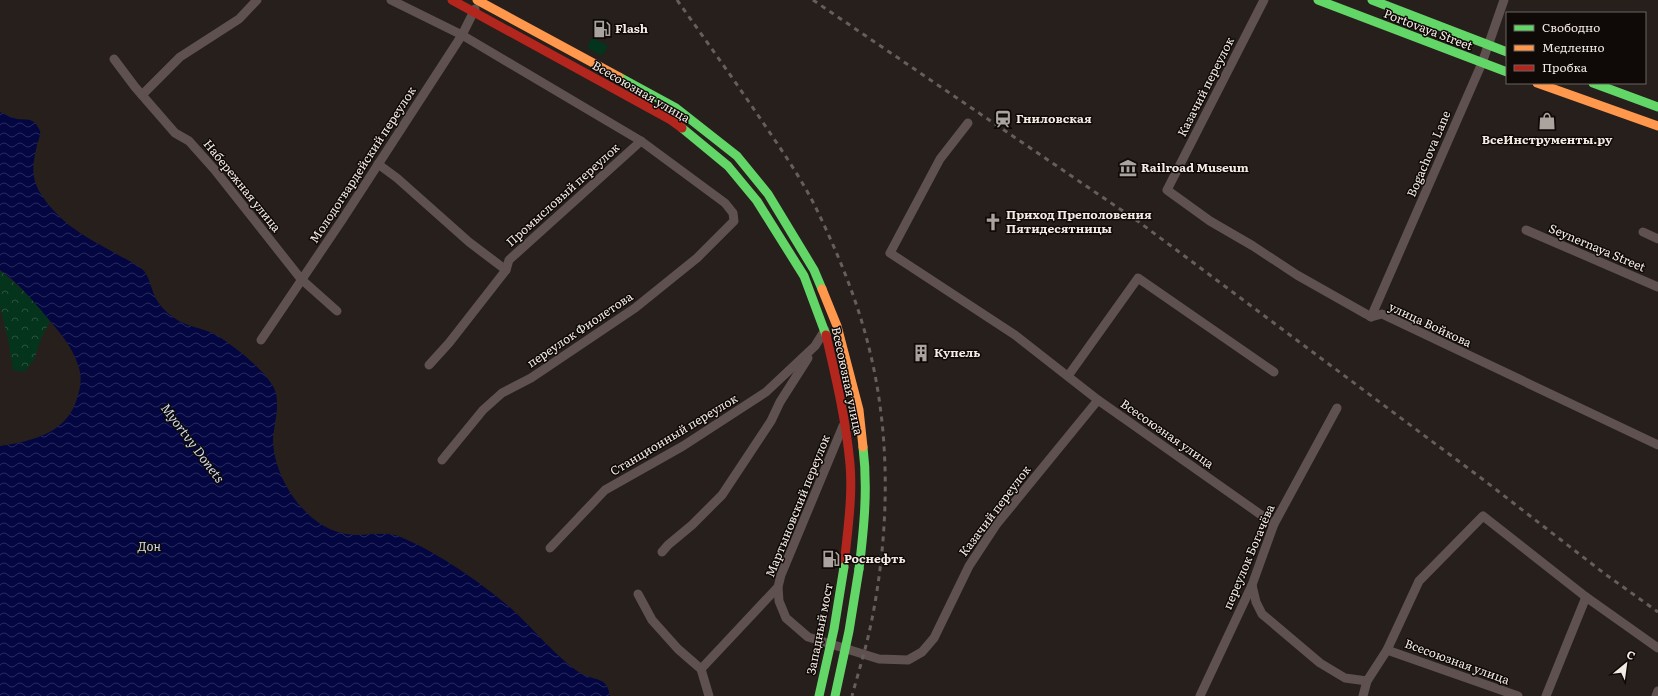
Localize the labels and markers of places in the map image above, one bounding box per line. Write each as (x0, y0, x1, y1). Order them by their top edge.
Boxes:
fuel station icon: Flash (592, 19, 612, 39)
place label: Flash (615, 19, 648, 37)
station icon: Гниловская (993, 109, 1013, 129)
place label: Гниловская (1016, 109, 1092, 127)
shop icon: ВсеИнструменты.ру (1537, 111, 1557, 131)
place label: ВсеИнструменты.ру (1482, 130, 1613, 148)
museum icon: Railroad Museum (1118, 158, 1138, 178)
place label: Railroad Museum (1141, 158, 1249, 176)
place label: Приход Преполовения Пятидесятницы (1006, 205, 1152, 237)
church icon: Приход Преполовения Пятидесятницы (983, 212, 1003, 232)
building icon: Купель (911, 343, 931, 363)
place label: Купель (934, 343, 980, 361)
fuel station icon: Роснефть (821, 549, 841, 569)
place label: Роснефть (844, 549, 906, 567)

